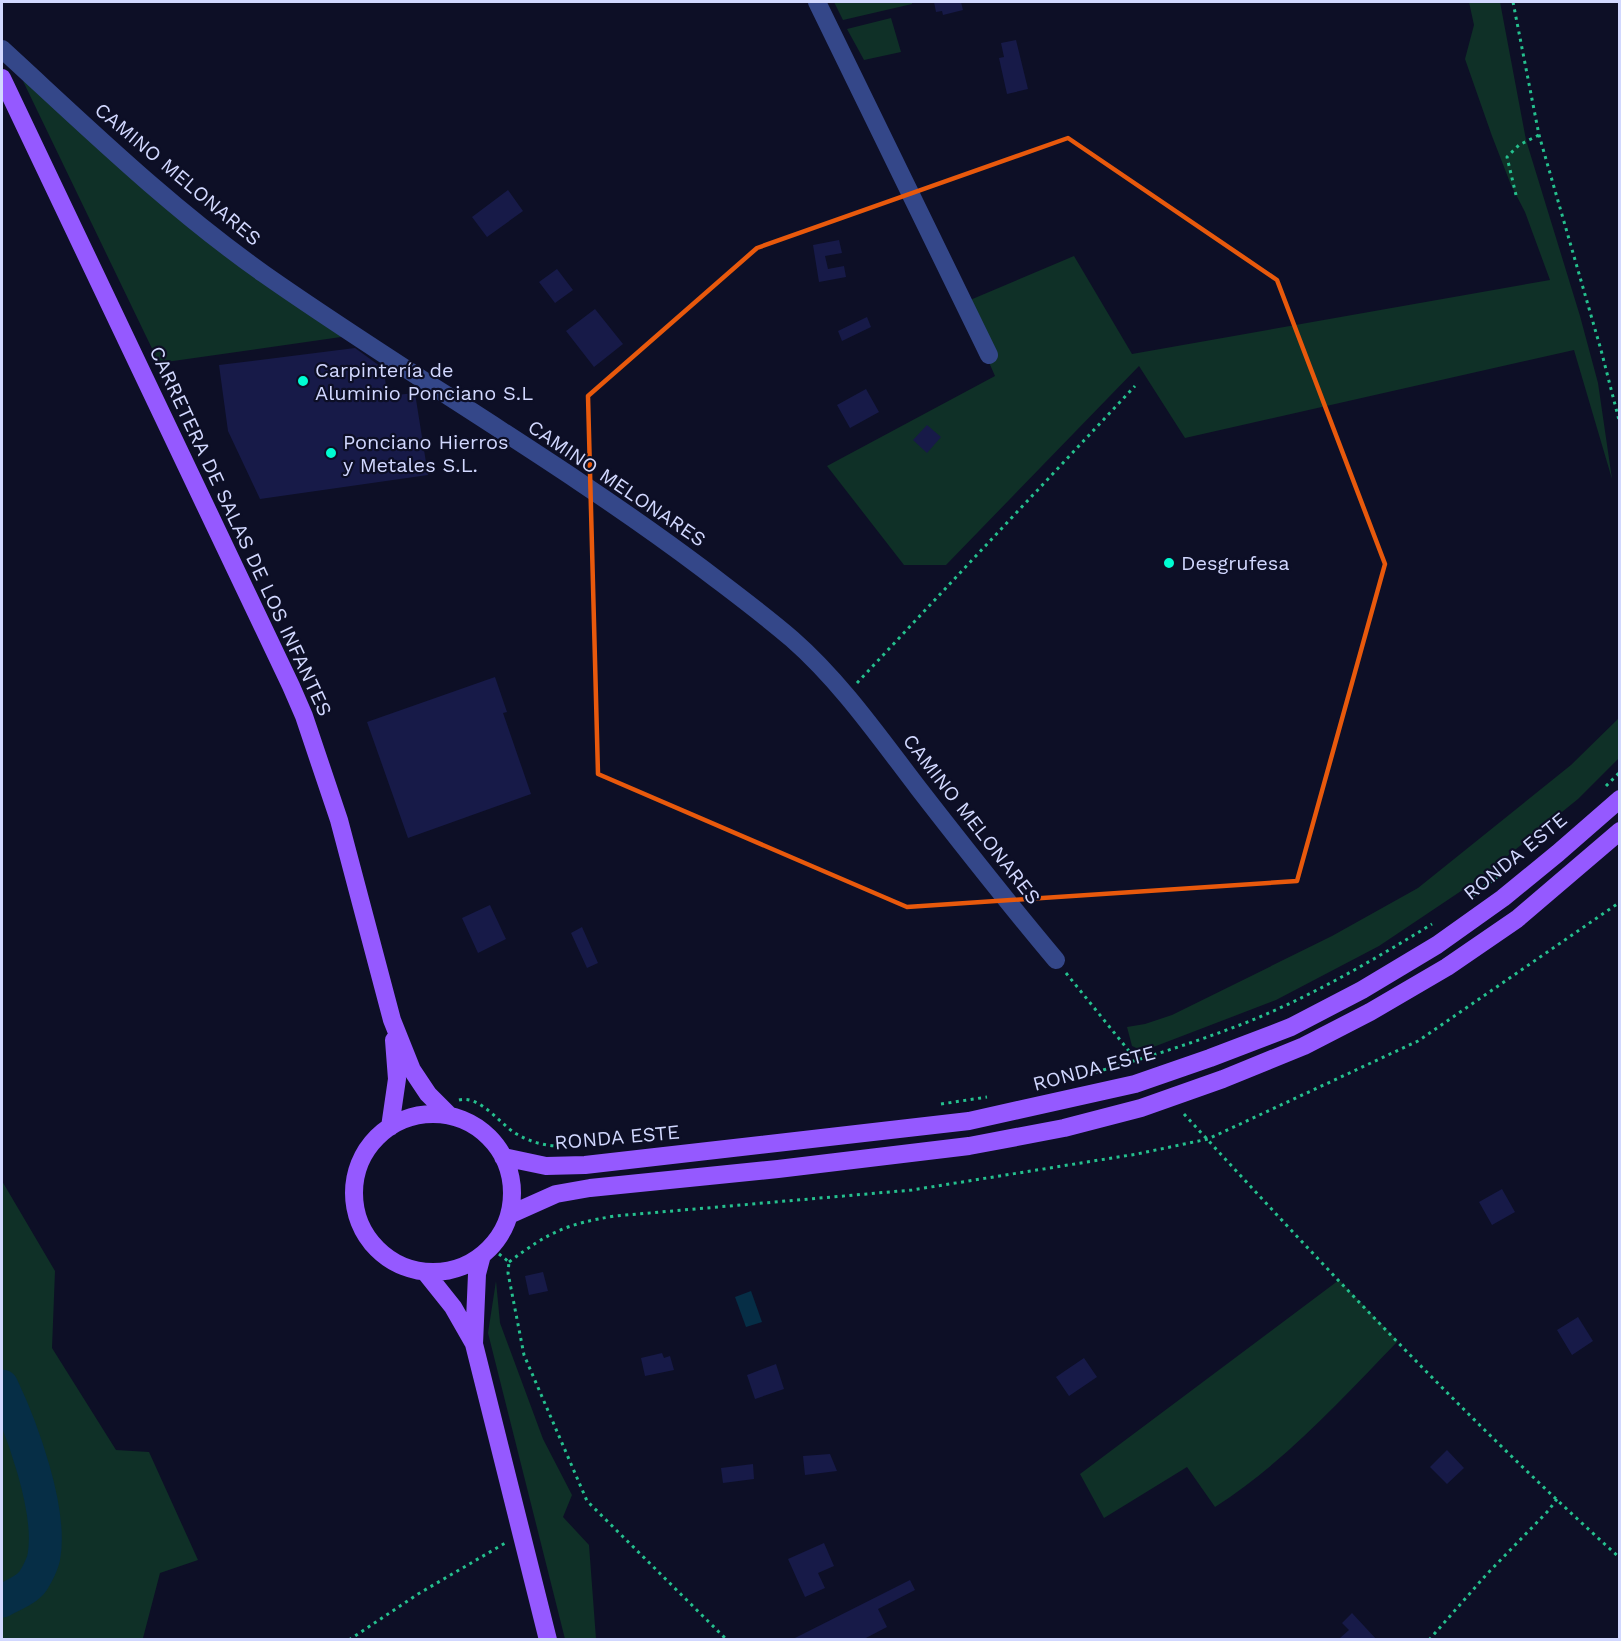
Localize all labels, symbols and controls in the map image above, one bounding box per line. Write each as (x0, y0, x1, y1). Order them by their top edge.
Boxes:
street label: CAMINO MELONARES (90, 97, 266, 251)
street label: CARRETERA DE SALAS DE LOS INFANTES (145, 342, 337, 720)
place label: Carpintería de Aluminio Ponciano S.L (315, 358, 533, 405)
marker: Carpintería de Aluminio Ponciano S.L (296, 374, 310, 388)
street label: CAMINO MELONARES (523, 414, 711, 552)
place label: Ponciano Hierros y Metales S.L. (343, 430, 509, 477)
marker: Ponciano Hierros y Metales S.L. (324, 446, 338, 460)
place label: Desgrufesa (1181, 551, 1290, 575)
marker: Desgrufesa (1162, 556, 1176, 570)
street label: CAMINO MELONARES (898, 729, 1046, 909)
street label: RONDA ESTE (1459, 807, 1571, 905)
street label: RONDA ESTE (1030, 1040, 1158, 1096)
street label: RONDA ESTE (553, 1120, 681, 1154)

